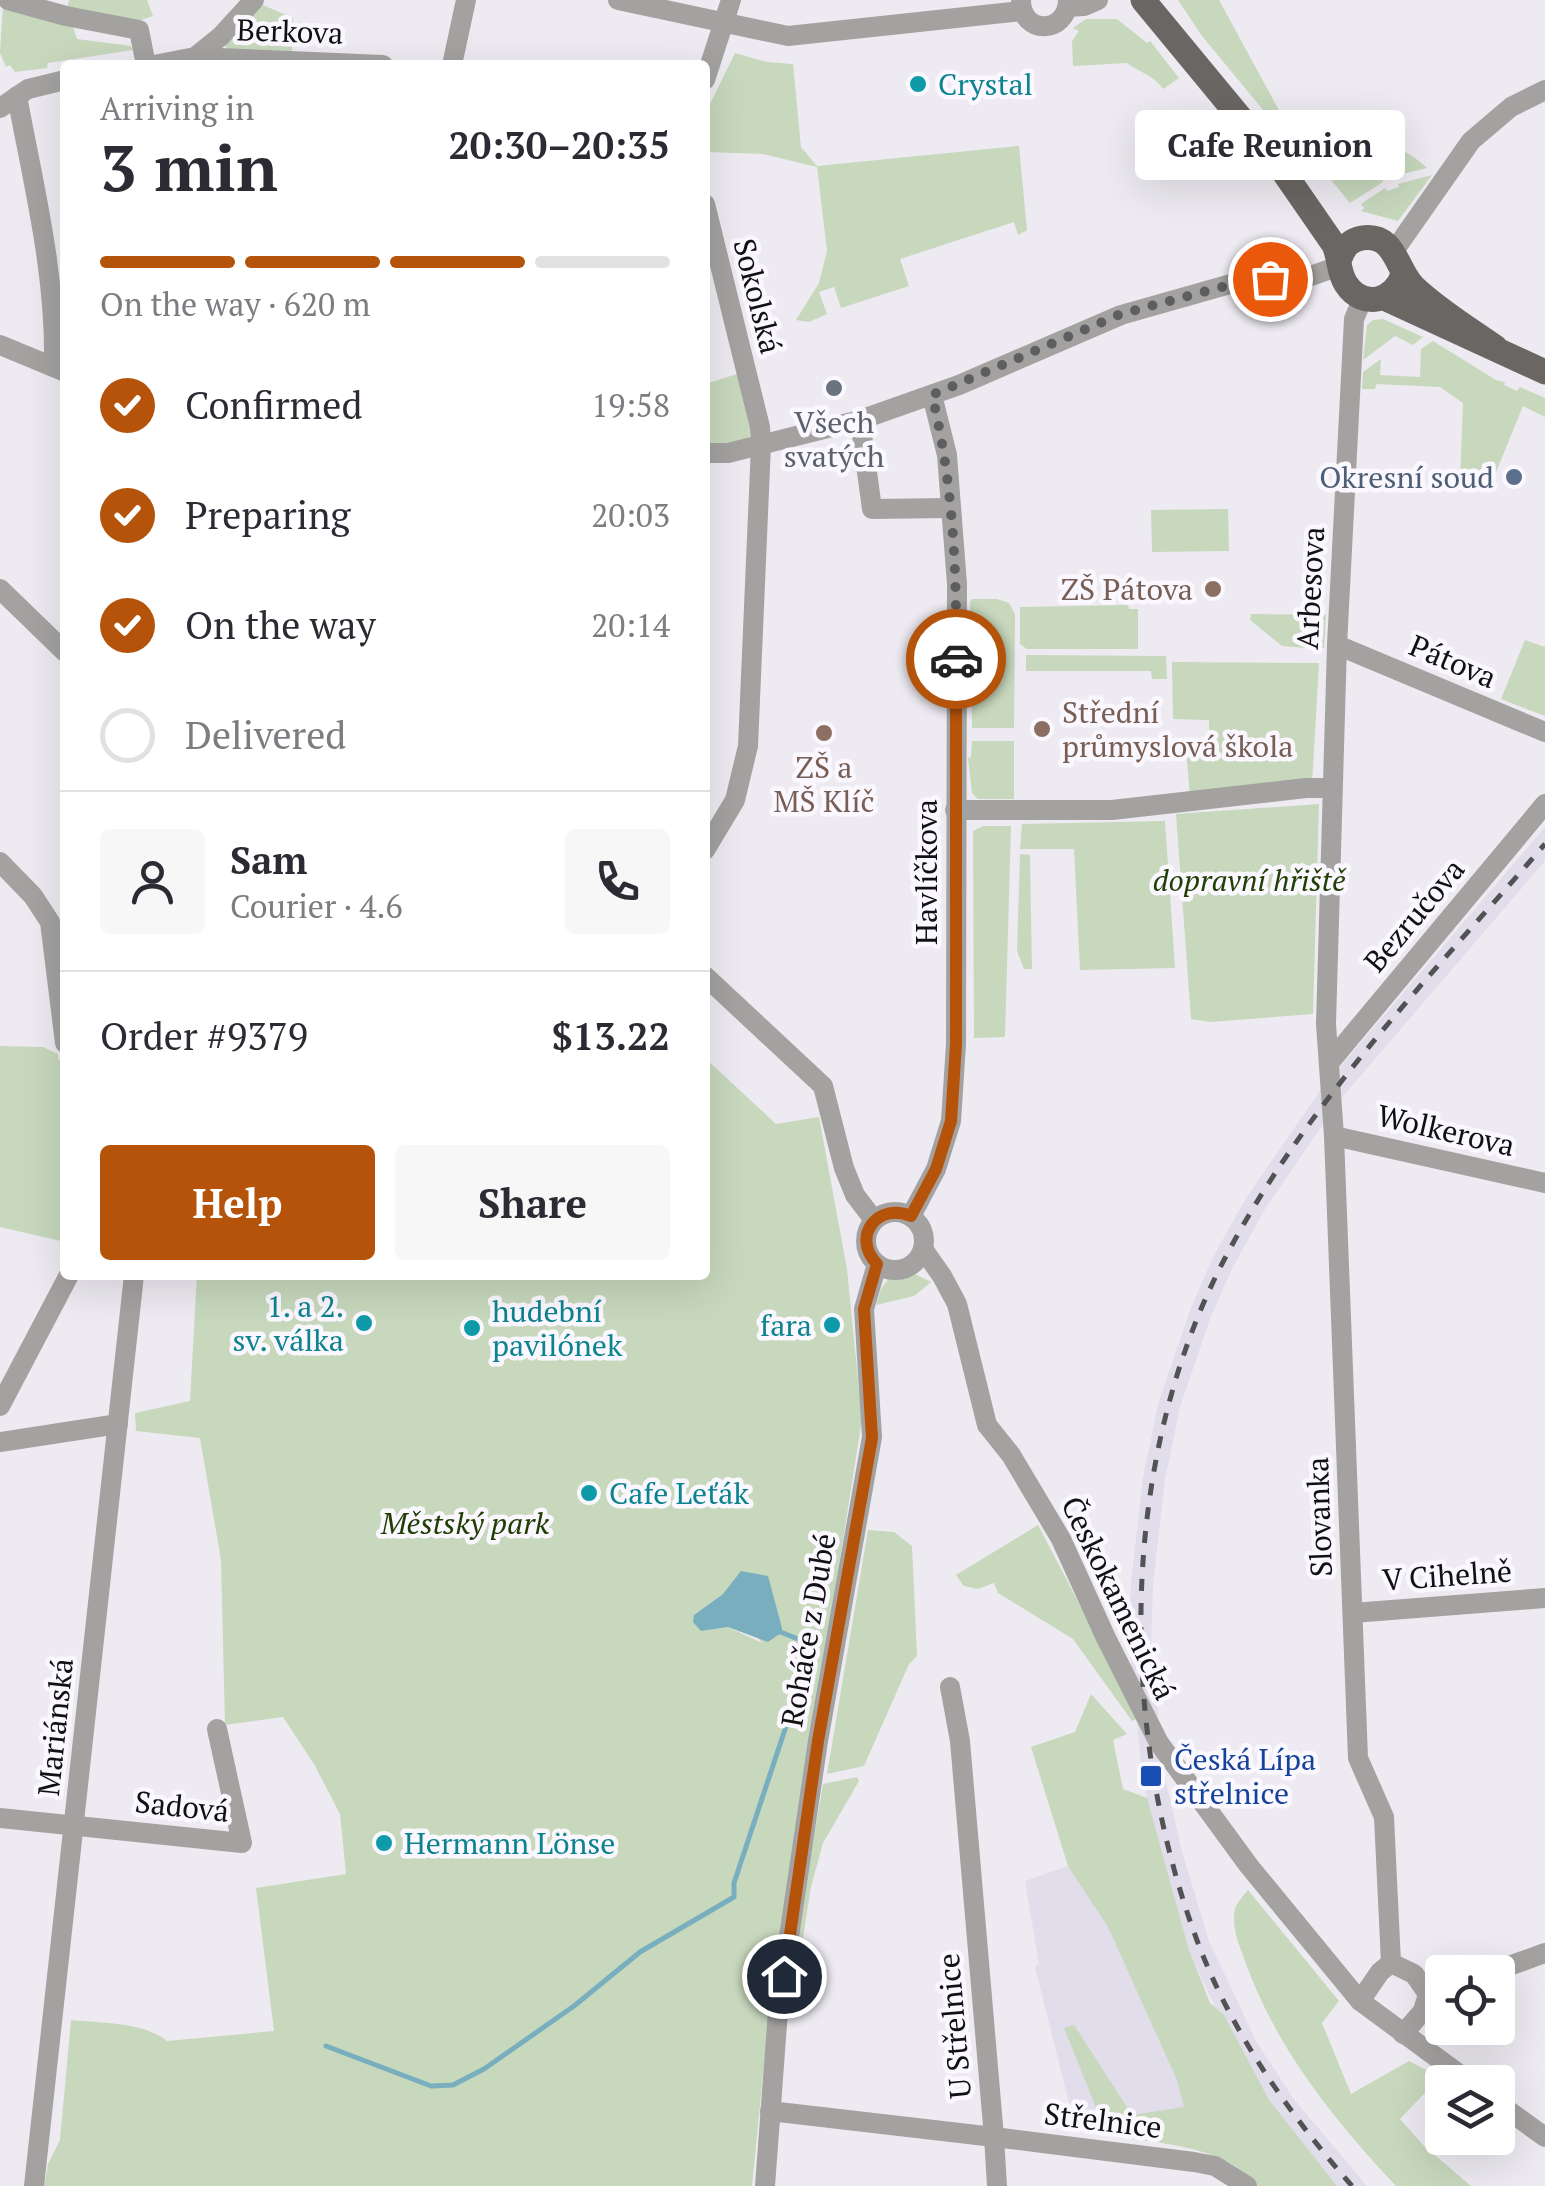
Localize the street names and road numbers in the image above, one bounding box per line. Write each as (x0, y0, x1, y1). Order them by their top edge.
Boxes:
street label: Berkova (236, 9, 344, 53)
street label: Sokolská (724, 234, 792, 358)
street label: Arbesova (1287, 526, 1333, 650)
street label: Pátova (1403, 625, 1503, 697)
street label: Havlíčkova (906, 799, 946, 945)
street label: Bezručova (1355, 850, 1473, 980)
street label: Wolkerova (1373, 1095, 1519, 1165)
street label: Slovanka (1297, 1456, 1341, 1578)
street label: Českokamenická (1052, 1490, 1186, 1706)
street label: Roháče z Dubé (771, 1530, 845, 1730)
street label: V Cihelně (1381, 1551, 1513, 1599)
street label: Mariánská (28, 1656, 82, 1798)
street label: Sadová (133, 1781, 231, 1831)
street label: U Střelnice (928, 1952, 980, 2100)
street label: Střelnice (1042, 2093, 1164, 2147)

